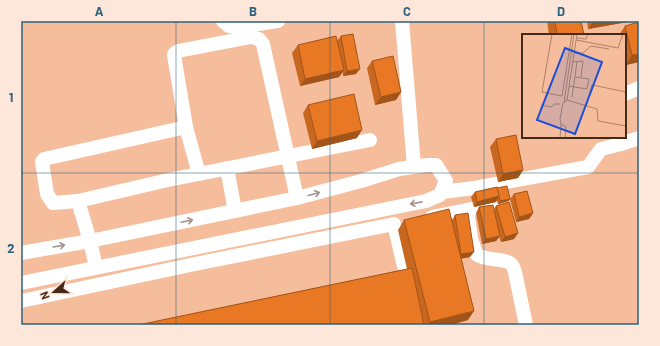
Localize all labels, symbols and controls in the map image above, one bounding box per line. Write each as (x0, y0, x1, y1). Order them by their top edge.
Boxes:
text: A (95, 3, 104, 19)
text: B (249, 3, 257, 19)
text: C (403, 3, 411, 19)
text: D (557, 3, 565, 19)
inset map (522, 34, 626, 138)
text: 1 (9, 89, 13, 105)
one-way arrow (307, 189, 320, 197)
one-way arrow (409, 200, 422, 208)
one-way arrow (180, 216, 193, 224)
text: 2 (7, 240, 15, 256)
one-way arrow (53, 242, 66, 250)
north arrow (34, 272, 74, 312)
text: N (37, 290, 52, 302)

